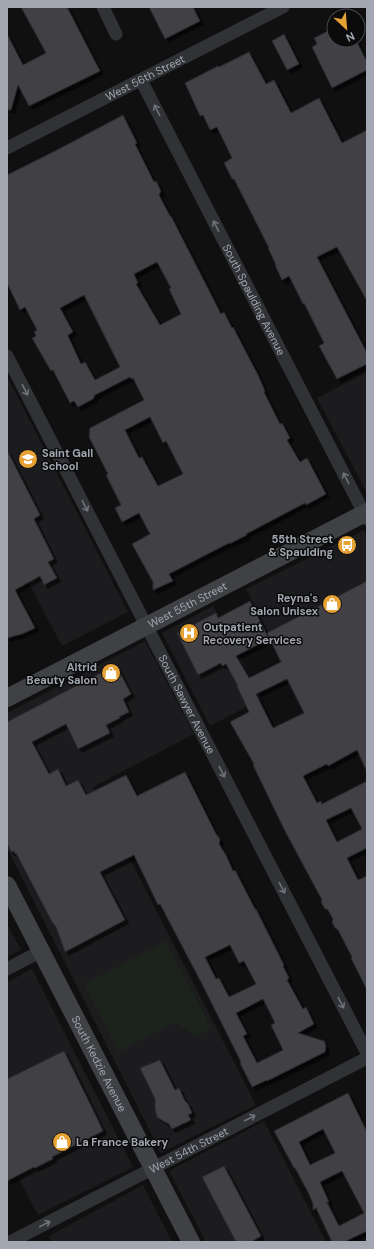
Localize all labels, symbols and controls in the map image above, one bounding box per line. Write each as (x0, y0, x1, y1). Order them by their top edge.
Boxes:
north arrow (326, 8, 366, 48)
text: N (344, 29, 357, 45)
street label: West 56th Street (103, 51, 187, 104)
one-way arrow (152, 105, 160, 117)
one-way arrow (212, 220, 219, 232)
street label: South Spaulding Avenue (220, 242, 288, 358)
one-way arrow (22, 384, 29, 396)
place label: Saint Gall School (42, 446, 93, 473)
school or university icon: Saint Gall School (17, 448, 39, 470)
one-way arrow (342, 473, 349, 485)
one-way arrow (81, 500, 89, 512)
place label: 55th Street & Spaulding (268, 532, 333, 559)
bus stop icon: 55th Street & Spaulding (336, 534, 358, 556)
street label: West 55th Street (145, 579, 229, 631)
place label: Reyna's Salon Unisex (250, 591, 319, 618)
shop icon: Reyna's Salon Unisex (321, 593, 343, 615)
place label: Outpatient Recovery Services (203, 620, 302, 647)
hospital icon: Outpatient Recovery Services (178, 622, 200, 644)
street label: South Sawyer Avenue (155, 652, 218, 756)
place label: Altrid Beauty Salon (27, 660, 97, 687)
shop icon: Altrid Beauty Salon (100, 662, 122, 684)
one-way arrow (219, 766, 226, 778)
one-way arrow (278, 882, 286, 894)
one-way arrow (338, 997, 345, 1009)
street label: South Kedzie Avenue (69, 1013, 130, 1114)
one-way arrow (244, 1114, 256, 1121)
street label: West 54th Street (147, 1124, 231, 1176)
shop icon: La France Bakery (51, 1131, 73, 1153)
place label: La France Bakery (76, 1135, 168, 1149)
one-way arrow (38, 1220, 50, 1227)

